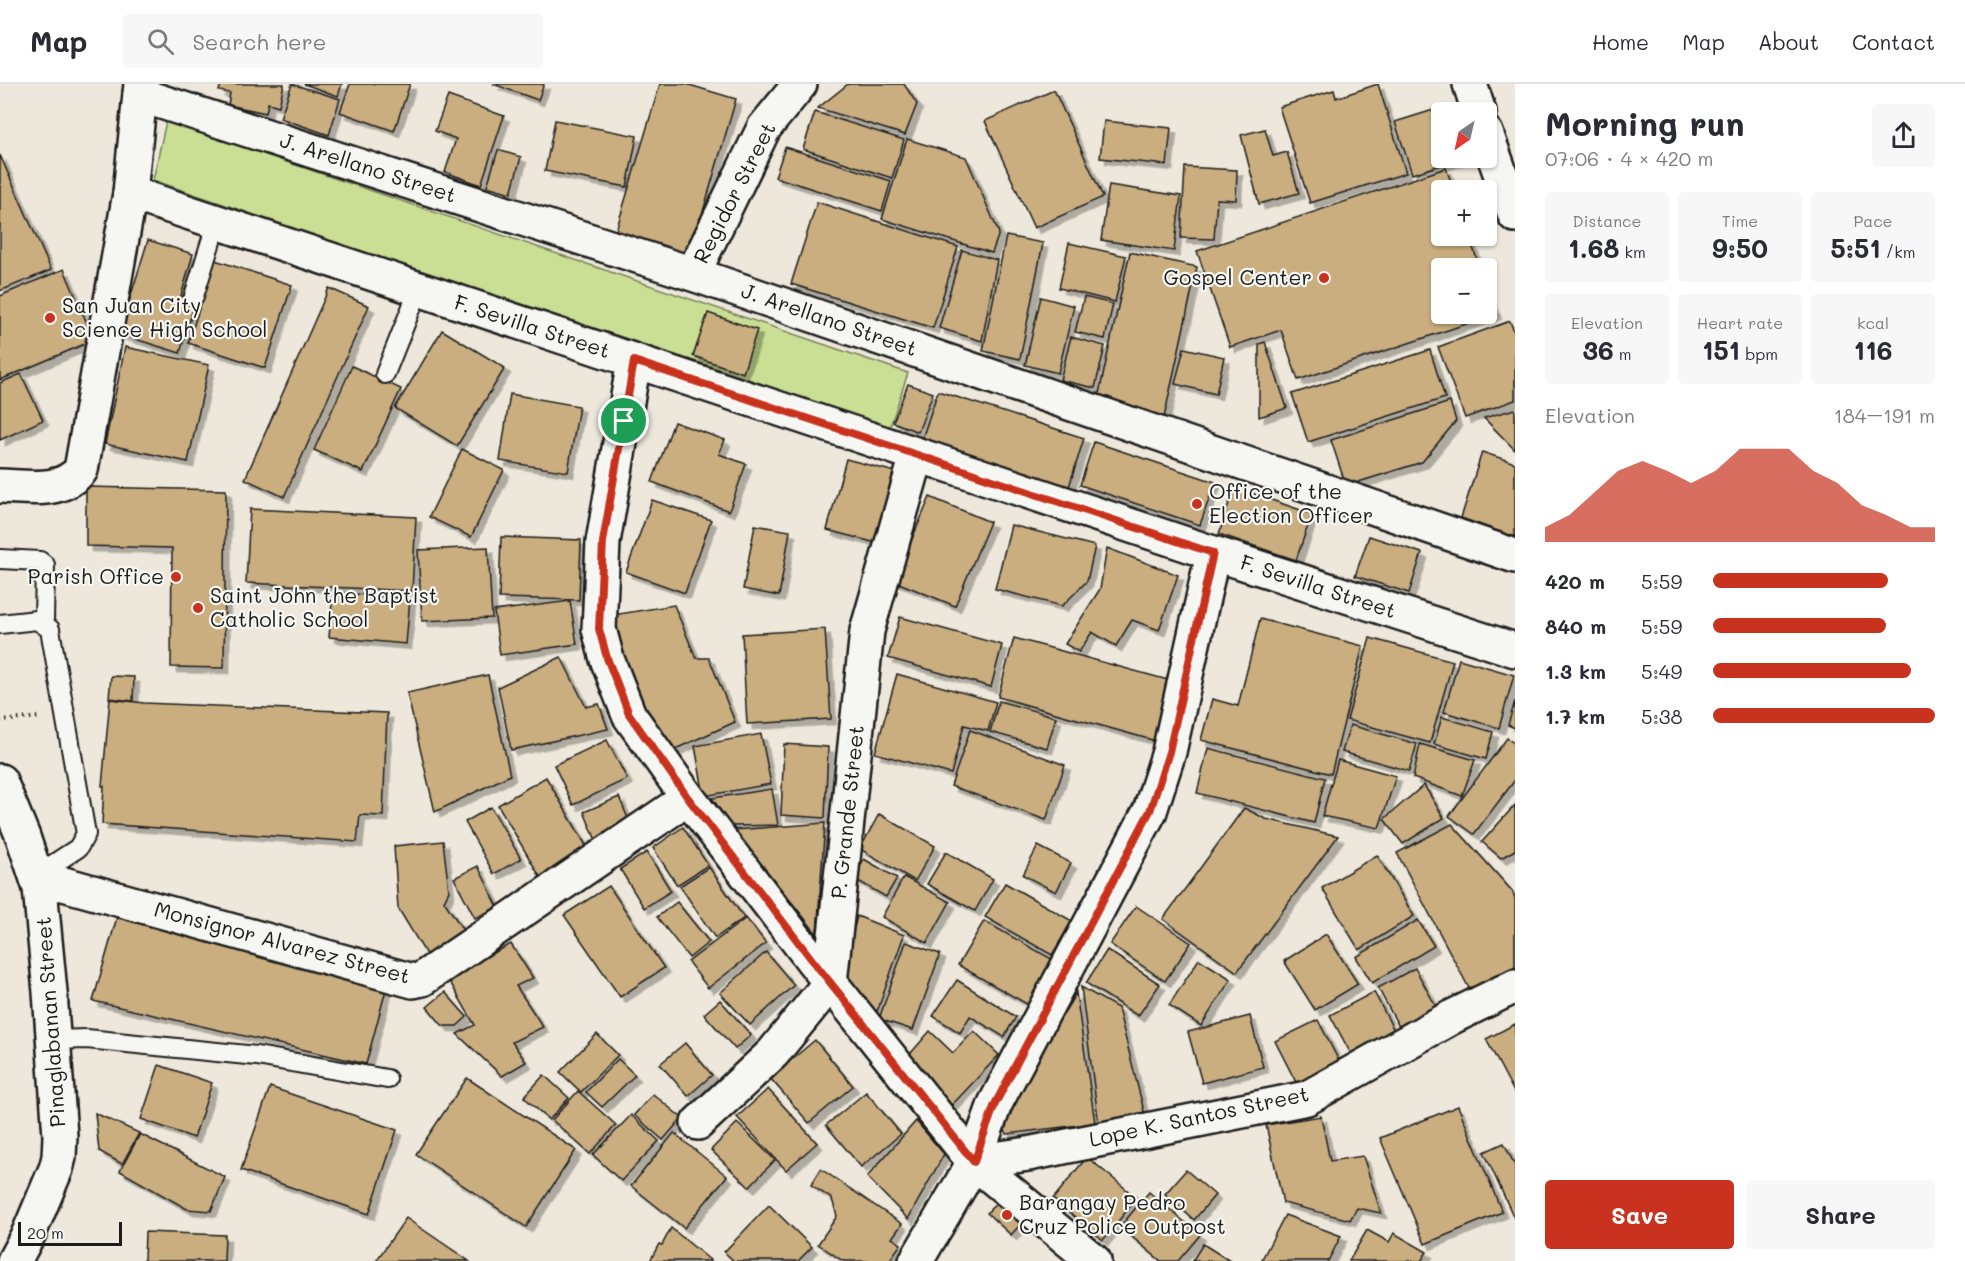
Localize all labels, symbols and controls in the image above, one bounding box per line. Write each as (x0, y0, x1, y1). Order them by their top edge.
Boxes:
search box (123, 14, 543, 68)
text: Map (30, 23, 87, 59)
icon: search (144, 25, 177, 58)
text: Search here (192, 27, 326, 56)
text: Home (1592, 28, 1649, 55)
text: Map (1682, 28, 1725, 55)
text: About (1758, 28, 1819, 55)
text: Contact (1852, 28, 1935, 55)
text: Morning run (1545, 101, 1745, 144)
north arrow (1431, 102, 1497, 168)
map controls (1431, 102, 1497, 324)
button: share (1872, 104, 1935, 167)
street label: Regidor Street (686, 117, 781, 267)
street label: J. Arellano Street (277, 125, 460, 208)
text: 07:06 · 4 × 420 m (1545, 145, 1714, 171)
button: + (1431, 180, 1497, 246)
text: Distance (1573, 210, 1641, 231)
text: Time (1722, 210, 1758, 231)
text: Pace (1853, 210, 1893, 231)
text: 1.68 (1568, 231, 1620, 265)
text: 9:50 (1712, 231, 1768, 265)
text: 5:51 (1831, 231, 1881, 265)
text: km (1620, 241, 1646, 262)
text: /km (1881, 241, 1915, 262)
button: − (1431, 258, 1497, 324)
place label: Gospel Center (1163, 263, 1312, 290)
marker: Gospel Center (1317, 271, 1331, 285)
street label: J. Arellano Street (738, 276, 921, 361)
street label: F. Sevilla Street (451, 288, 614, 363)
place label: San Juan City Science High School (62, 291, 268, 342)
marker: San Juan City Science High School (43, 311, 57, 325)
text: Elevation (1571, 312, 1643, 333)
text: Heart rate (1697, 312, 1783, 333)
text: kcal (1857, 312, 1889, 333)
text: 36 (1582, 333, 1614, 367)
text: 151 (1702, 333, 1740, 367)
text: 116 (1854, 333, 1892, 367)
text: m (1614, 343, 1632, 364)
text: bpm (1740, 343, 1778, 364)
pin (598, 395, 649, 446)
text: Elevation (1545, 402, 1635, 428)
text: 184–191 m (1834, 402, 1935, 428)
icon: arrive (607, 404, 640, 437)
place label: Office of the Election Officer (1209, 477, 1373, 528)
marker: Office of the Election Officer (1190, 497, 1204, 511)
street label: F. Sevilla Street (1237, 548, 1400, 623)
place label: Parish Office (28, 562, 164, 589)
text: 420 m (1545, 568, 1605, 594)
text: 5:59 (1641, 568, 1682, 594)
marker: Parish Office (169, 570, 183, 584)
place label: Saint John the Baptist Catholic School (210, 581, 438, 632)
marker: Saint John the Baptist Catholic School (191, 601, 205, 615)
text: 840 m (1545, 613, 1606, 639)
text: 5:59 (1641, 613, 1682, 639)
text: 1.3 km (1545, 658, 1606, 684)
text: 5:49 (1641, 658, 1682, 684)
text: 1.7 km (1545, 703, 1605, 729)
text: 5:38 (1641, 703, 1683, 729)
street label: P. Grande Street (824, 724, 869, 900)
street label: Monsignor Alvarez Street (152, 894, 413, 989)
street label: Pinaglabanan Street (29, 916, 70, 1128)
street label: Lope K. Santos Street (1086, 1079, 1311, 1152)
button: Save (1545, 1180, 1734, 1249)
button: Share (1746, 1180, 1935, 1249)
place label: Barangay Pedro Cruz Police Outpost (1019, 1188, 1226, 1239)
marker: Barangay Pedro Cruz Police Outpost (1000, 1208, 1014, 1222)
scale bar (18, 1219, 122, 1246)
text: 20 m (27, 1222, 64, 1243)

